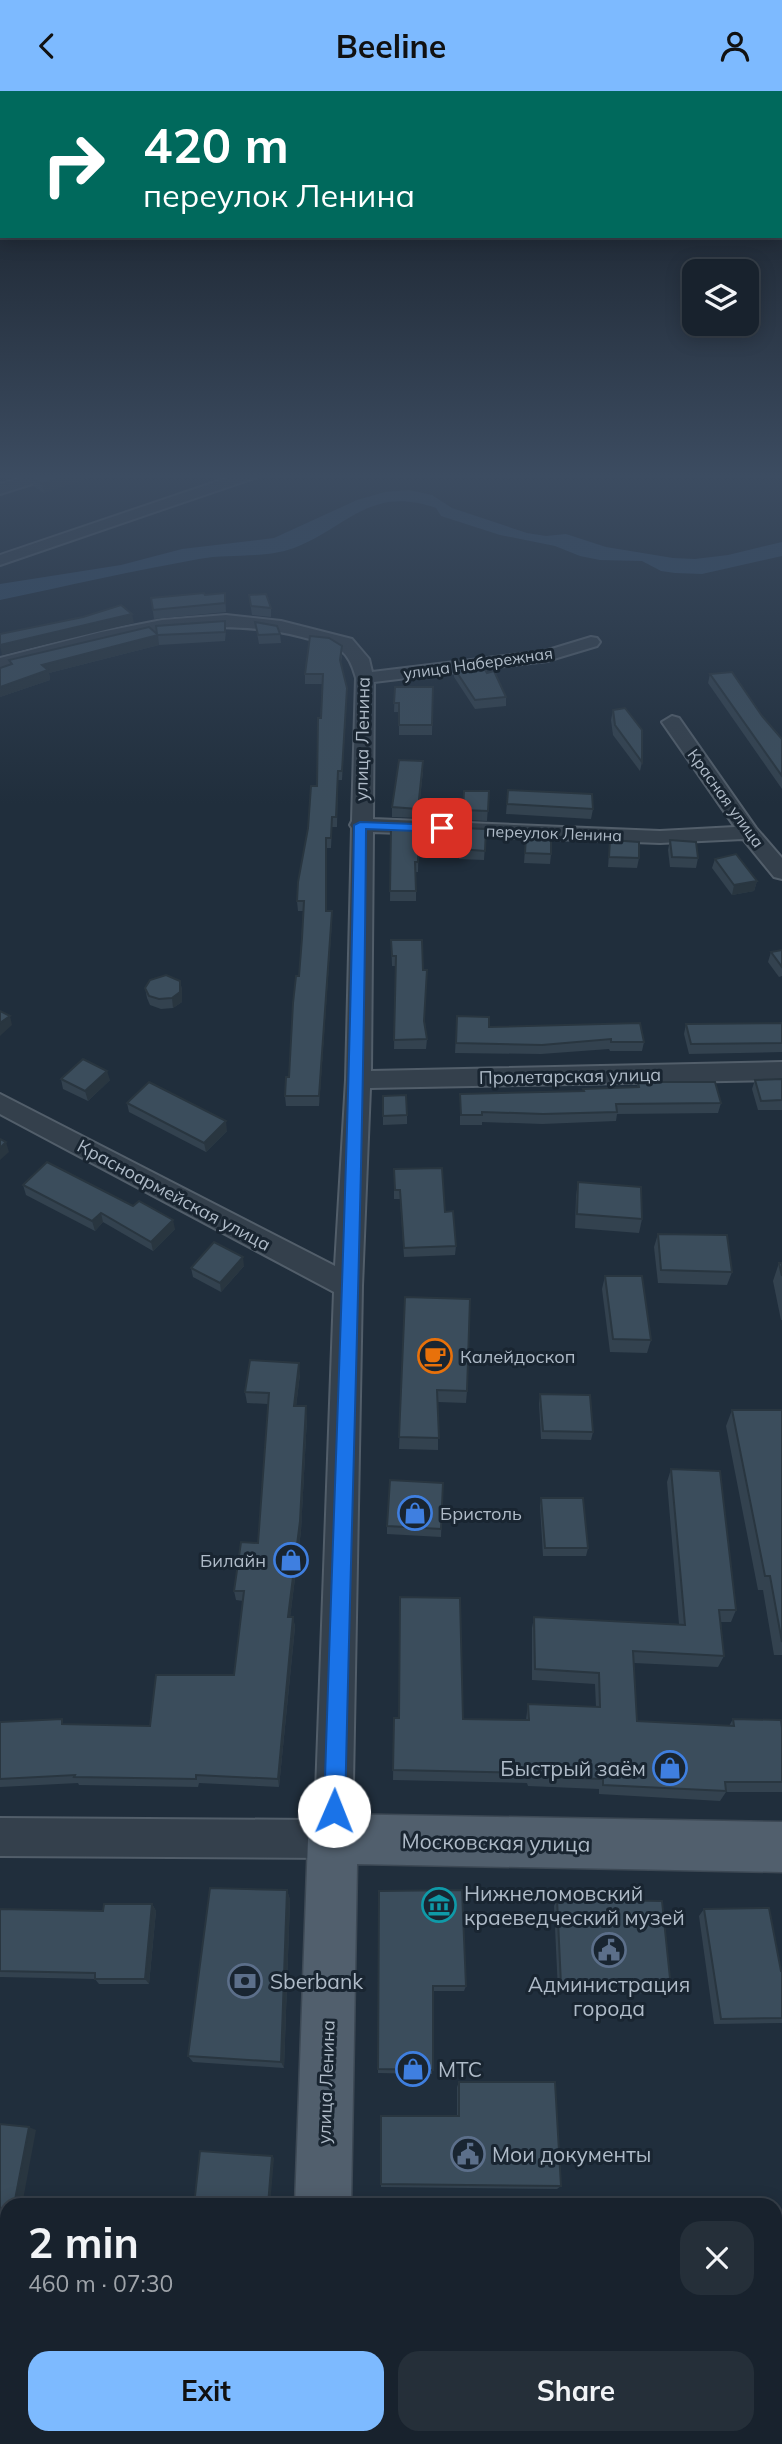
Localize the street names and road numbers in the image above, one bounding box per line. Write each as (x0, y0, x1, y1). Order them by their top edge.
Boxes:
street label: улица Набережная (402, 643, 554, 683)
street label: улица Ленина (349, 677, 375, 801)
street label: Красная улица (684, 745, 768, 851)
street label: переулок Ленина (486, 821, 622, 845)
street label: Пролетарская улица (479, 1063, 661, 1089)
street label: Красноармейская улица (73, 1134, 275, 1256)
street label: Московская улица (401, 1827, 591, 1857)
street label: улица Ленина (312, 2020, 340, 2144)

